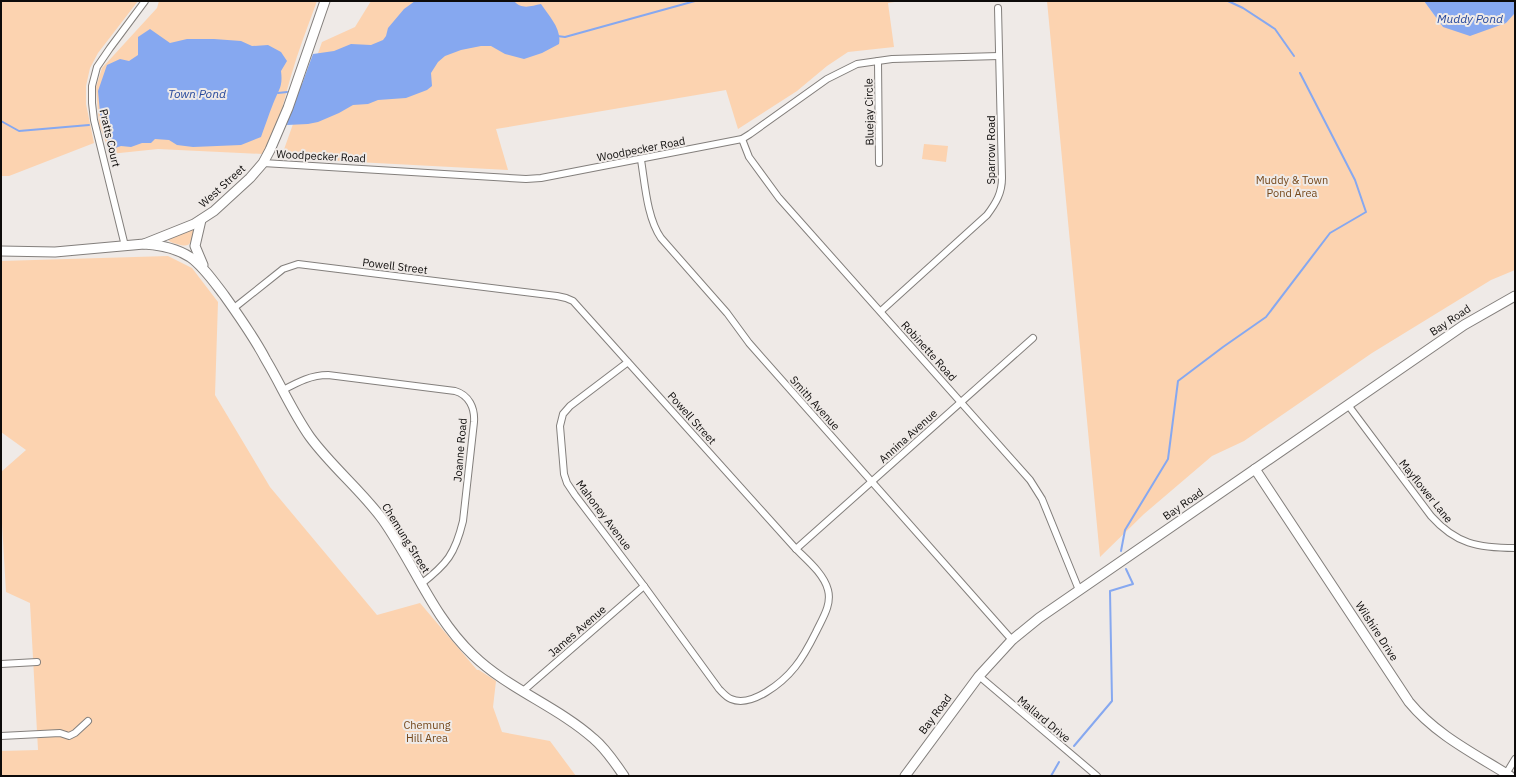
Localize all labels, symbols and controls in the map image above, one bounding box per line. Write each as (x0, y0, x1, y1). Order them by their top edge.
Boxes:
water label: Muddy Pond (1437, 11, 1503, 26)
street label: Bluejay Circle (861, 78, 877, 146)
water label: Town Pond (168, 86, 226, 101)
street label: Pratts Court (97, 108, 124, 169)
street label: Sparrow Road (984, 115, 998, 185)
street label: Woodpecker Road (596, 134, 686, 164)
street label: Woodpecker Road (276, 147, 366, 165)
street label: West Street (196, 161, 248, 210)
park label: Muddy & Town Pond Area (1256, 173, 1328, 200)
street label: Powell Street (362, 255, 429, 277)
street label: Bay Road (1427, 301, 1473, 339)
street label: Robinette Road (898, 318, 960, 384)
street label: Smith Avenue (787, 373, 843, 433)
street label: Powell Street (665, 389, 719, 447)
street label: Annina Avenue (876, 406, 940, 466)
street label: Joanne Road (450, 417, 470, 483)
street label: Mayflower Lane (1396, 456, 1456, 526)
street label: Mahoney Avenue (573, 477, 635, 553)
street label: Bay Road (1160, 485, 1206, 523)
street label: Chemung Street (379, 500, 433, 576)
street label: Wilshire Drive (1353, 599, 1401, 663)
street label: James Avenue (545, 602, 609, 660)
street label: Bay Road (915, 691, 955, 737)
street label: Mallard Drive (1015, 693, 1073, 745)
park label: Chemung Hill Area (403, 718, 451, 745)

